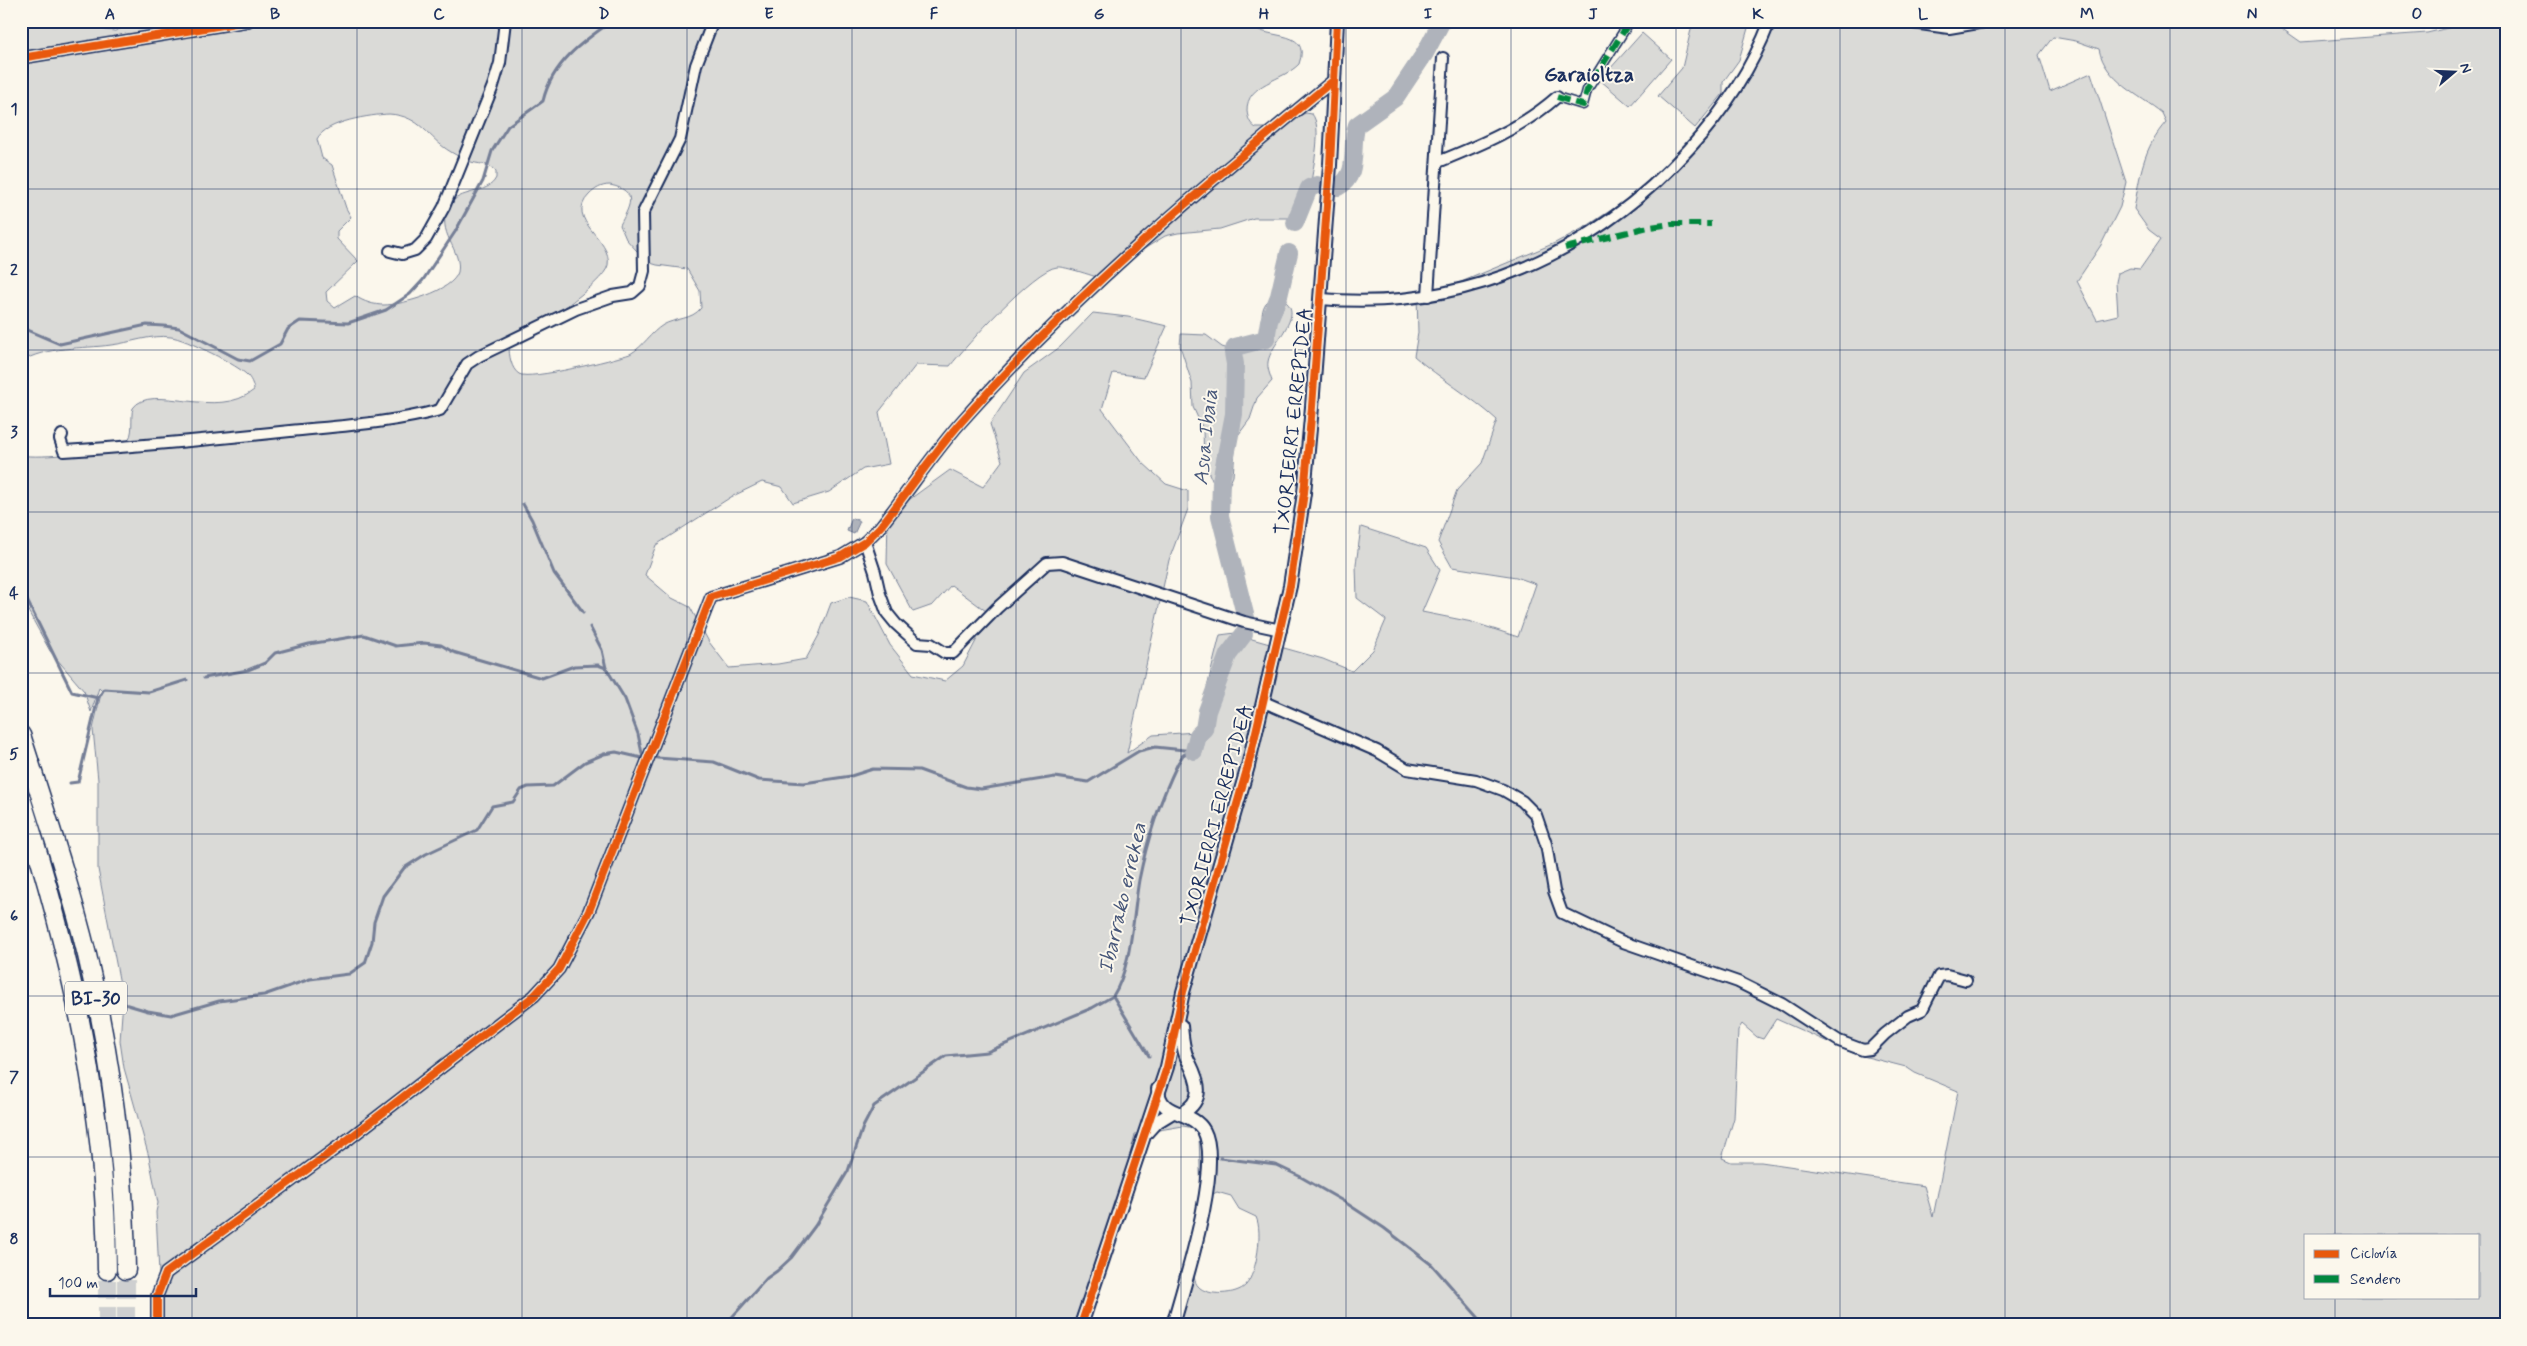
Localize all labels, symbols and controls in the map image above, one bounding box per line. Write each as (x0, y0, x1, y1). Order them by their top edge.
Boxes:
text: A (105, 4, 115, 25)
text: B (270, 4, 280, 25)
text: C (433, 4, 445, 25)
text: D (598, 4, 610, 25)
text: E (764, 4, 774, 25)
text: F (930, 4, 939, 25)
text: G (1094, 4, 1105, 25)
text: H (1259, 4, 1270, 25)
text: I (1424, 4, 1433, 25)
text: J (1588, 4, 1598, 25)
text: K (1752, 4, 1764, 25)
text: L (1918, 4, 1929, 25)
text: M (2080, 4, 2094, 25)
text: N (2247, 4, 2257, 25)
text: O (2412, 4, 2423, 25)
north arrow (2430, 48, 2480, 98)
district label: Garaioltza (1544, 61, 1634, 89)
text: N (2455, 61, 2475, 75)
text: 1 (10, 99, 18, 120)
text: 2 (10, 260, 18, 281)
street label: TXORIERRI ERREPIDEA (1269, 306, 1320, 536)
water label: Asua Ibaia (1187, 387, 1225, 487)
text: 3 (10, 422, 18, 443)
text: 4 (9, 583, 19, 604)
street label: TXORIERRI ERREPIDEA (1175, 702, 1260, 929)
text: 5 (9, 744, 19, 765)
water label: Ibarrako errekea (1092, 820, 1154, 976)
text: 6 (10, 906, 18, 927)
road number: BI-30 (65, 981, 127, 1014)
text: 7 (9, 1067, 19, 1088)
text: 8 (9, 1229, 19, 1250)
legend (2304, 1234, 2480, 1298)
text: Ciclovía (2350, 1244, 2398, 1264)
scale bar (50, 1266, 196, 1298)
text: Sendero (2350, 1270, 2401, 1290)
text: 100 m (58, 1274, 98, 1294)

